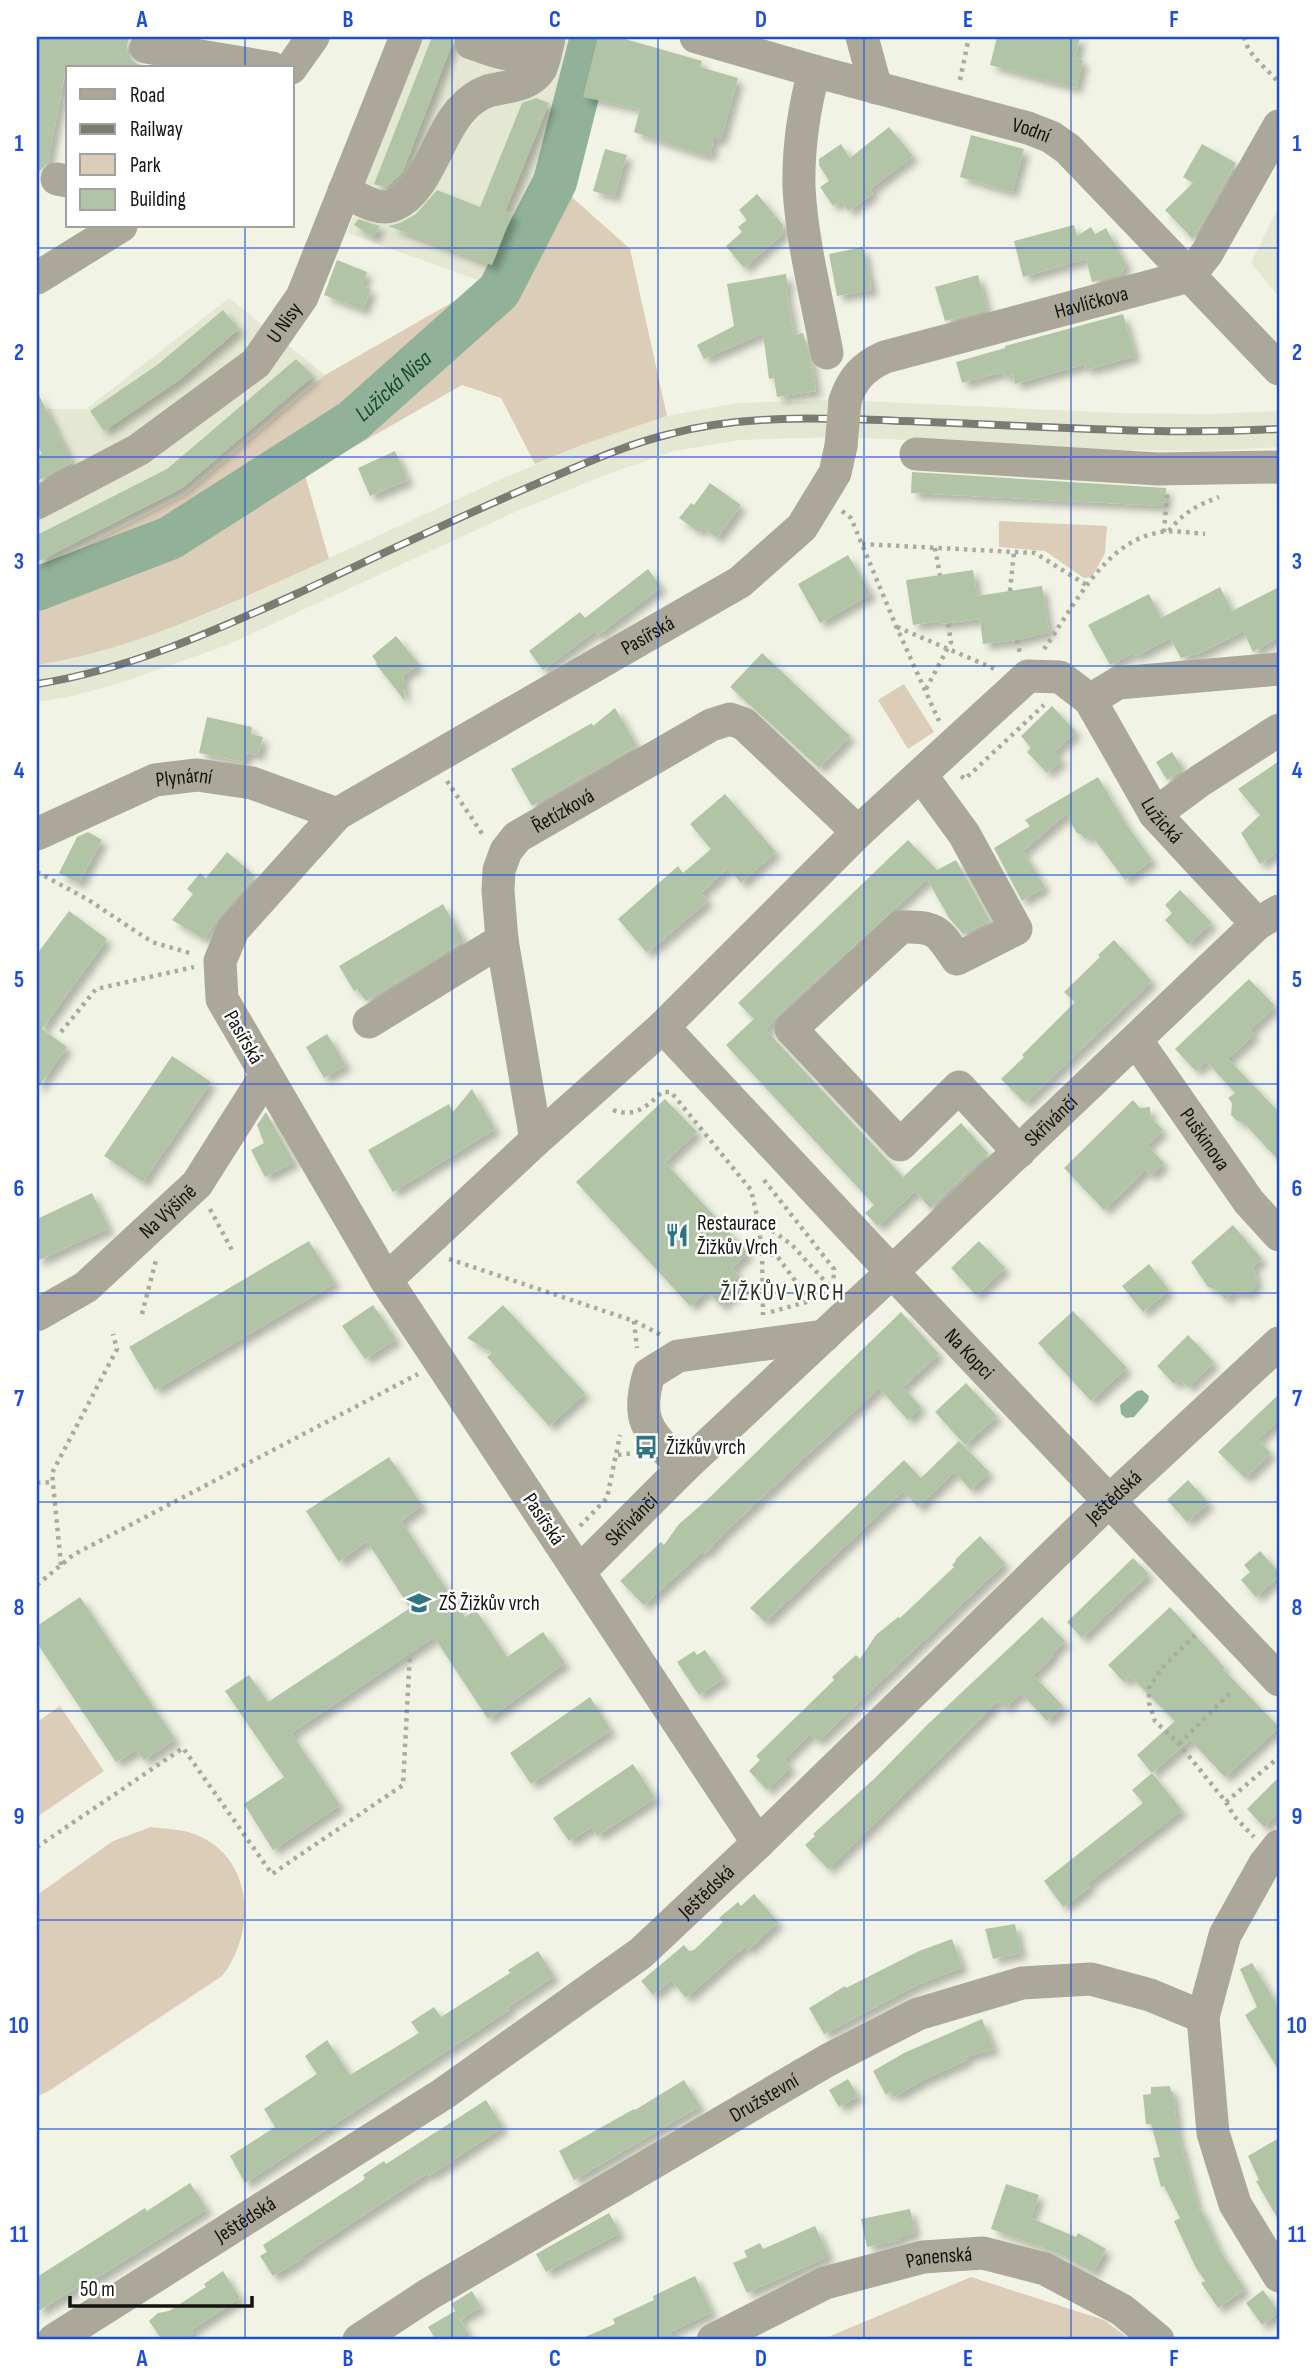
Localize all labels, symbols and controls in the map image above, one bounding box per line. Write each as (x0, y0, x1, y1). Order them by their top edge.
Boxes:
text: A (136, 6, 149, 34)
text: B (343, 6, 354, 34)
text: C (549, 6, 561, 34)
text: D (755, 6, 767, 34)
text: E (963, 6, 973, 34)
text: F (1169, 6, 1179, 34)
legend (66, 66, 294, 228)
text: Road (130, 83, 165, 108)
street label: Vodní (1009, 112, 1054, 149)
text: Railway (130, 117, 183, 142)
text: 1 (14, 130, 24, 158)
text: 1 (1292, 130, 1302, 158)
text: Park (130, 153, 161, 178)
text: Building (130, 187, 186, 212)
street label: Havlíčkova (1052, 281, 1131, 324)
street label: U Nisy (262, 298, 307, 348)
text: 2 (14, 339, 24, 367)
text: 2 (1292, 339, 1302, 367)
water label: Lužická Nisa (349, 344, 438, 428)
text: 3 (14, 548, 24, 576)
text: 3 (1292, 548, 1302, 576)
street label: Pasířská (617, 610, 679, 661)
text: 4 (14, 757, 25, 785)
text: 4 (1292, 757, 1303, 785)
street label: Plynární (154, 763, 214, 793)
street label: Řetízková (527, 783, 599, 839)
street label: Lužická (1135, 793, 1188, 849)
text: 5 (14, 966, 24, 994)
text: 5 (1292, 966, 1302, 994)
street label: Pasířská (218, 1006, 269, 1068)
street label: Skřivánčí (1019, 1090, 1083, 1152)
street label: Puškinova (1174, 1103, 1235, 1176)
text: 6 (14, 1175, 24, 1203)
text: 6 (1292, 1175, 1302, 1203)
street label: Na Výšině (134, 1179, 202, 1244)
place label: Restaurace Žižkův Vrch (697, 1211, 778, 1260)
restaurant icon: Restaurace Žižkův Vrch (663, 1221, 691, 1249)
district label: ŽIŽKŮV VRCH (720, 1279, 846, 1307)
street label: Na Kopci (939, 1323, 999, 1385)
text: 7 (14, 1385, 24, 1413)
text: 7 (1292, 1385, 1302, 1413)
bus stop icon: Žižkův vrch (632, 1433, 660, 1461)
place label: Žižkův vrch (666, 1435, 746, 1460)
street label: Ještědská (1080, 1465, 1147, 1530)
street label: Pasířská (517, 1488, 570, 1550)
street label: Skřivánčí (600, 1488, 663, 1552)
school or university icon: ZŠ Žižkův vrch (405, 1589, 433, 1617)
place label: ZŠ Žižkův vrch (439, 1591, 540, 1616)
text: 8 (14, 1594, 25, 1622)
text: 8 (1292, 1594, 1303, 1622)
text: 9 (14, 1803, 24, 1831)
text: 9 (1292, 1803, 1302, 1831)
street label: Ještědská (673, 1860, 740, 1925)
text: 10 (9, 2012, 29, 2040)
text: 10 (1287, 2012, 1307, 2040)
street label: Družstevní (725, 2068, 803, 2128)
street label: Ještědská (209, 2191, 280, 2249)
text: 11 (10, 2221, 28, 2249)
text: 11 (1288, 2221, 1306, 2249)
street label: Panenská (903, 2242, 973, 2274)
scale bar (70, 2265, 252, 2309)
text: 50 m (80, 2277, 115, 2302)
text: A (136, 2345, 149, 2373)
text: B (343, 2345, 354, 2373)
text: C (549, 2345, 561, 2373)
text: D (755, 2345, 767, 2373)
text: E (963, 2345, 973, 2373)
text: F (1169, 2345, 1179, 2373)

